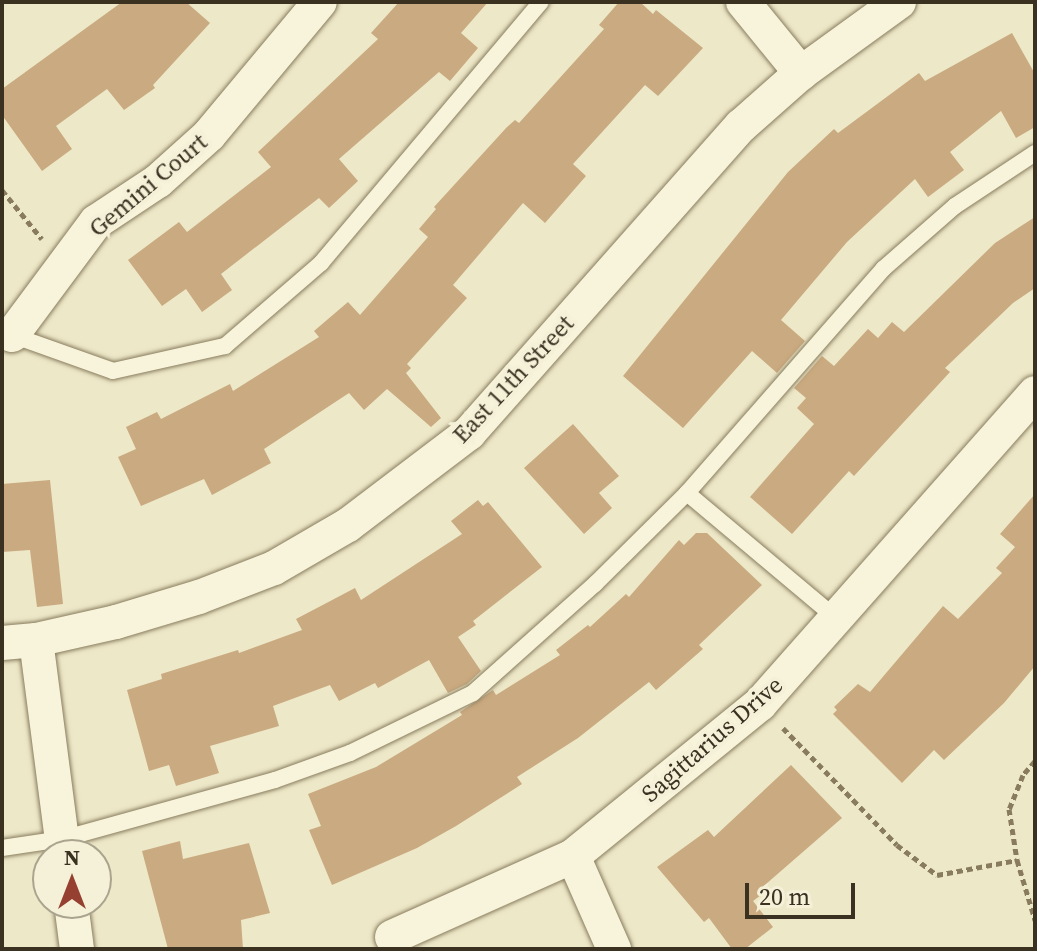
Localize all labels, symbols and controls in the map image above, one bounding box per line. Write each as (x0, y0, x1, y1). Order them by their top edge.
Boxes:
street label: Gemini Court (83, 127, 213, 243)
street label: East 11th Street (446, 309, 580, 449)
street label: Sagittarius Drive (636, 670, 788, 808)
north arrow (32, 839, 112, 919)
text: N (64, 842, 80, 872)
scale bar (749, 867, 859, 917)
text: 20 m (759, 880, 810, 913)

